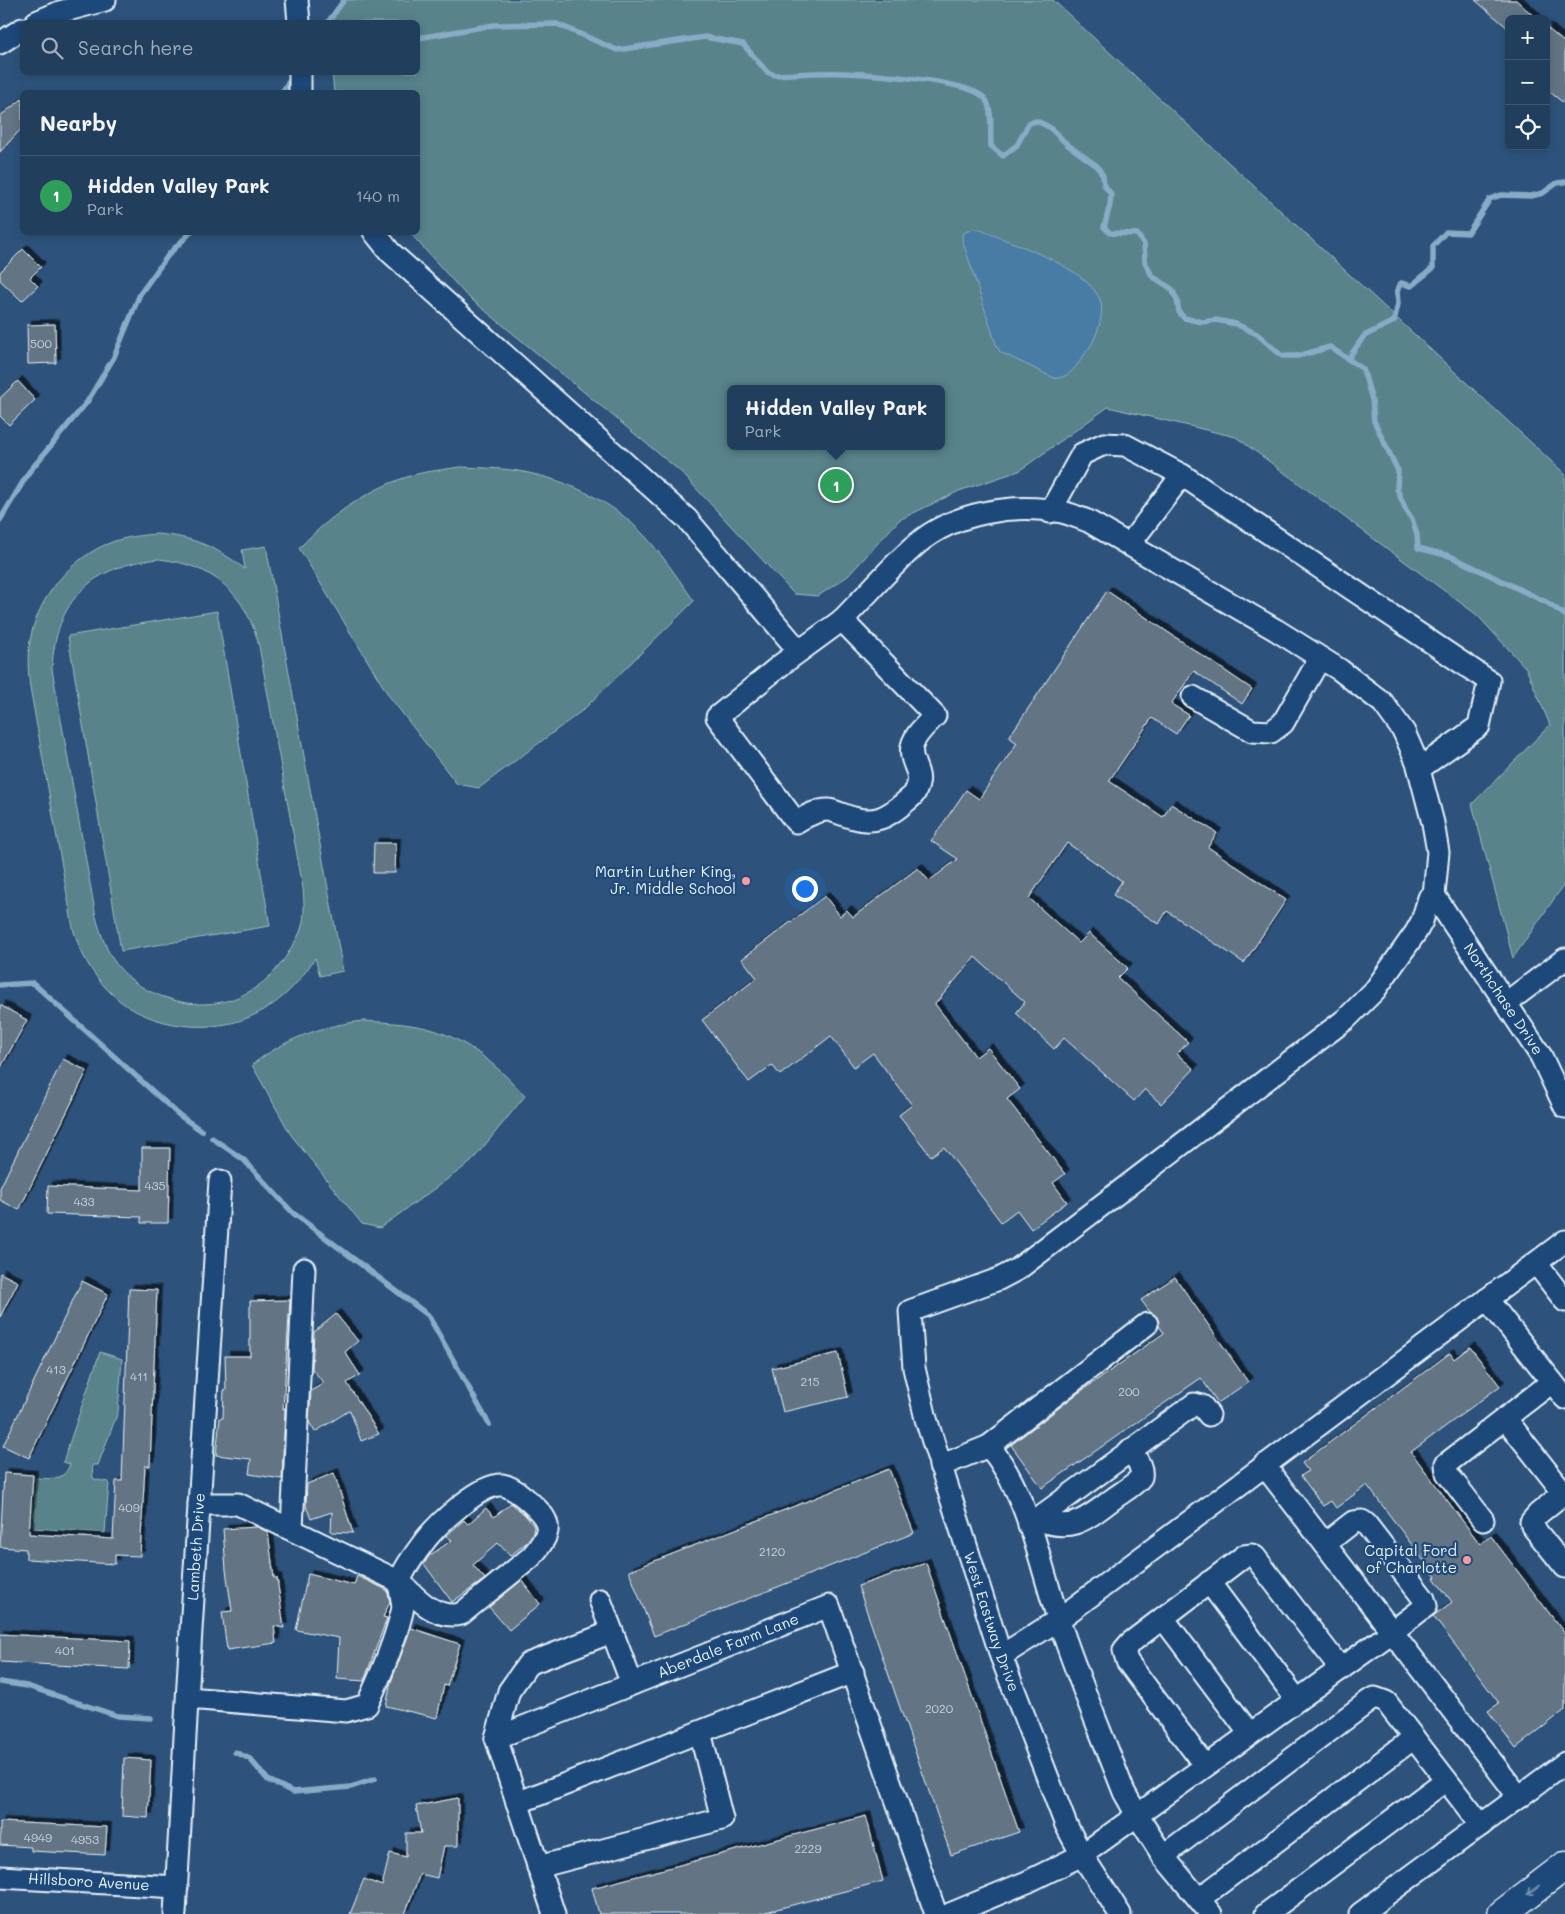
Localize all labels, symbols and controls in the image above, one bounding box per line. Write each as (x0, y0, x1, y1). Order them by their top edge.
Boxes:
map controls (1505, 15, 1550, 150)
button: + (1505, 15, 1550, 60)
search box (20, 20, 420, 75)
icon: search (38, 34, 66, 62)
text: Search here (78, 35, 194, 60)
button: − (1505, 60, 1550, 105)
button: locate (1505, 105, 1550, 150)
text: Nearby (40, 109, 117, 136)
text: Hidden Valley Park (87, 173, 270, 198)
text: 1 (52, 185, 60, 206)
text: 140 m (356, 185, 400, 206)
text: Park (87, 198, 123, 219)
house number: 500 (30, 335, 52, 351)
popup (727, 385, 945, 450)
text: Hidden Valley Park (745, 395, 927, 420)
text: Park (745, 420, 781, 441)
pin: 1 (820, 466, 852, 504)
place label: Martin Luther King, Jr. Middle School (595, 861, 736, 898)
marker: Martin Luther King, Jr. Middle School (740, 875, 752, 887)
your location (792, 876, 818, 902)
street label: Northchase Drive (1460, 939, 1548, 1058)
house number: 435 (144, 1177, 166, 1193)
house number: 433 (73, 1193, 95, 1209)
house number: 413 (46, 1361, 66, 1377)
house number: 411 (130, 1368, 148, 1384)
house number: 215 (800, 1373, 820, 1389)
house number: 200 (1118, 1383, 1140, 1399)
street label: Lambeth Drive (182, 1492, 209, 1601)
house number: 409 (118, 1499, 140, 1515)
place label: Capital Ford of Charlotte (1364, 1540, 1457, 1577)
house number: 2120 (759, 1543, 786, 1559)
street label: West Eastway Drive (960, 1549, 1025, 1694)
marker: Capital Ford of Charlotte (1461, 1554, 1473, 1566)
street label: Aberdale Farm Lane (654, 1608, 801, 1682)
house number: 401 (55, 1642, 75, 1658)
house number: 2020 (925, 1700, 954, 1716)
house number: 4949 (24, 1829, 52, 1845)
house number: 4953 (71, 1831, 99, 1847)
house number: 2229 (794, 1840, 822, 1856)
street label: Hillsboro Avenue (28, 1868, 150, 1894)
one-way arrow (1526, 1885, 1540, 1895)

